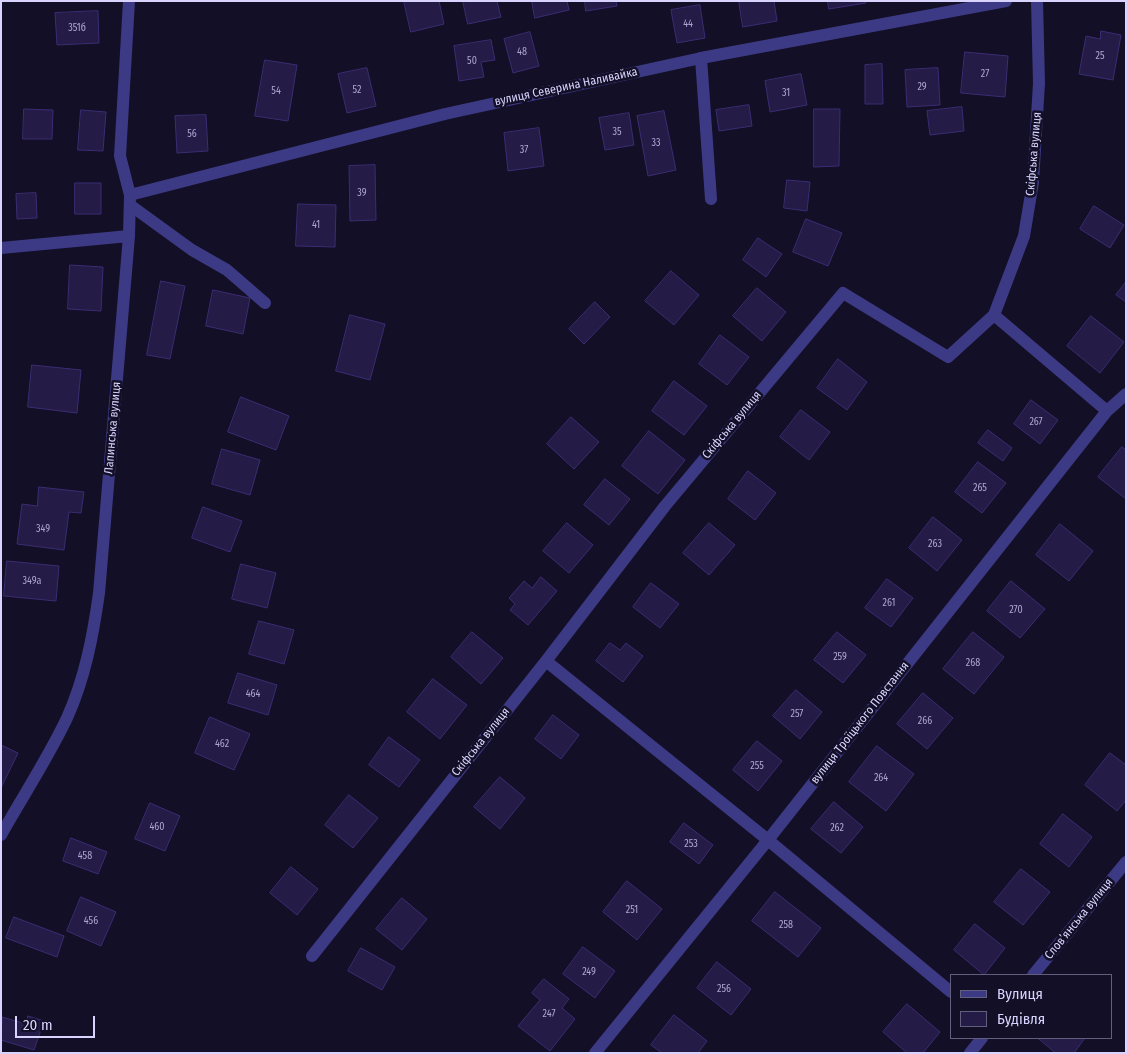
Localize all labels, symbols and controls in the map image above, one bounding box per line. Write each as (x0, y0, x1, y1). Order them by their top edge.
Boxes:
house number: 44 (683, 18, 693, 30)
house number: 351б (68, 22, 86, 34)
house number: 48 (517, 46, 527, 58)
house number: 25 (1096, 50, 1104, 62)
house number: 50 (467, 55, 477, 67)
street label: вулиця Северина Наливайка (493, 65, 639, 109)
house number: 27 (981, 68, 989, 80)
house number: 29 (917, 81, 927, 93)
house number: 52 (353, 84, 361, 96)
house number: 54 (271, 85, 281, 97)
house number: 31 (782, 87, 790, 99)
street label: Скіфська вулиця (1023, 111, 1045, 197)
house number: 35 (612, 126, 622, 138)
house number: 56 (187, 128, 197, 140)
house number: 33 (651, 137, 661, 149)
house number: 37 (520, 144, 528, 156)
house number: 39 (357, 187, 367, 199)
house number: 41 (312, 219, 320, 231)
street label: Лапинська вулиця (102, 381, 124, 475)
street label: Скіфська вулиця (699, 388, 765, 462)
house number: 267 (1029, 416, 1043, 428)
house number: 265 (973, 482, 987, 494)
house number: 349 (36, 523, 50, 535)
house number: 263 (928, 538, 942, 550)
house number: 349а (23, 575, 41, 587)
house number: 261 (883, 597, 895, 609)
house number: 270 (1009, 604, 1023, 616)
house number: 259 (833, 651, 847, 663)
house number: 268 (966, 657, 980, 669)
street label: вулиця Троїцького Повстання (808, 659, 912, 787)
house number: 464 (246, 688, 260, 700)
street label: Скіфська вулиця (449, 705, 513, 779)
house number: 257 (791, 708, 803, 720)
house number: 266 (918, 715, 932, 727)
house number: 462 (215, 738, 229, 750)
house number: 255 (750, 760, 764, 772)
house number: 264 (874, 772, 888, 784)
house number: 460 (149, 821, 165, 833)
house number: 262 (830, 822, 844, 834)
house number: 253 (684, 838, 698, 850)
house number: 458 (78, 850, 92, 862)
street label: Словʼянська вулиця (1042, 875, 1116, 963)
house number: 251 (626, 904, 638, 916)
house number: 456 (84, 915, 98, 927)
house number: 258 (779, 919, 793, 931)
house number: 249 (582, 966, 596, 978)
legend (950, 974, 1112, 1039)
house number: 256 (717, 983, 731, 995)
text: Вулиця (997, 985, 1043, 1003)
scale bar (18, 1006, 98, 1038)
house number: 247 (543, 1008, 555, 1020)
text: Будівля (997, 1010, 1045, 1028)
text: 20 m (23, 1016, 53, 1034)

